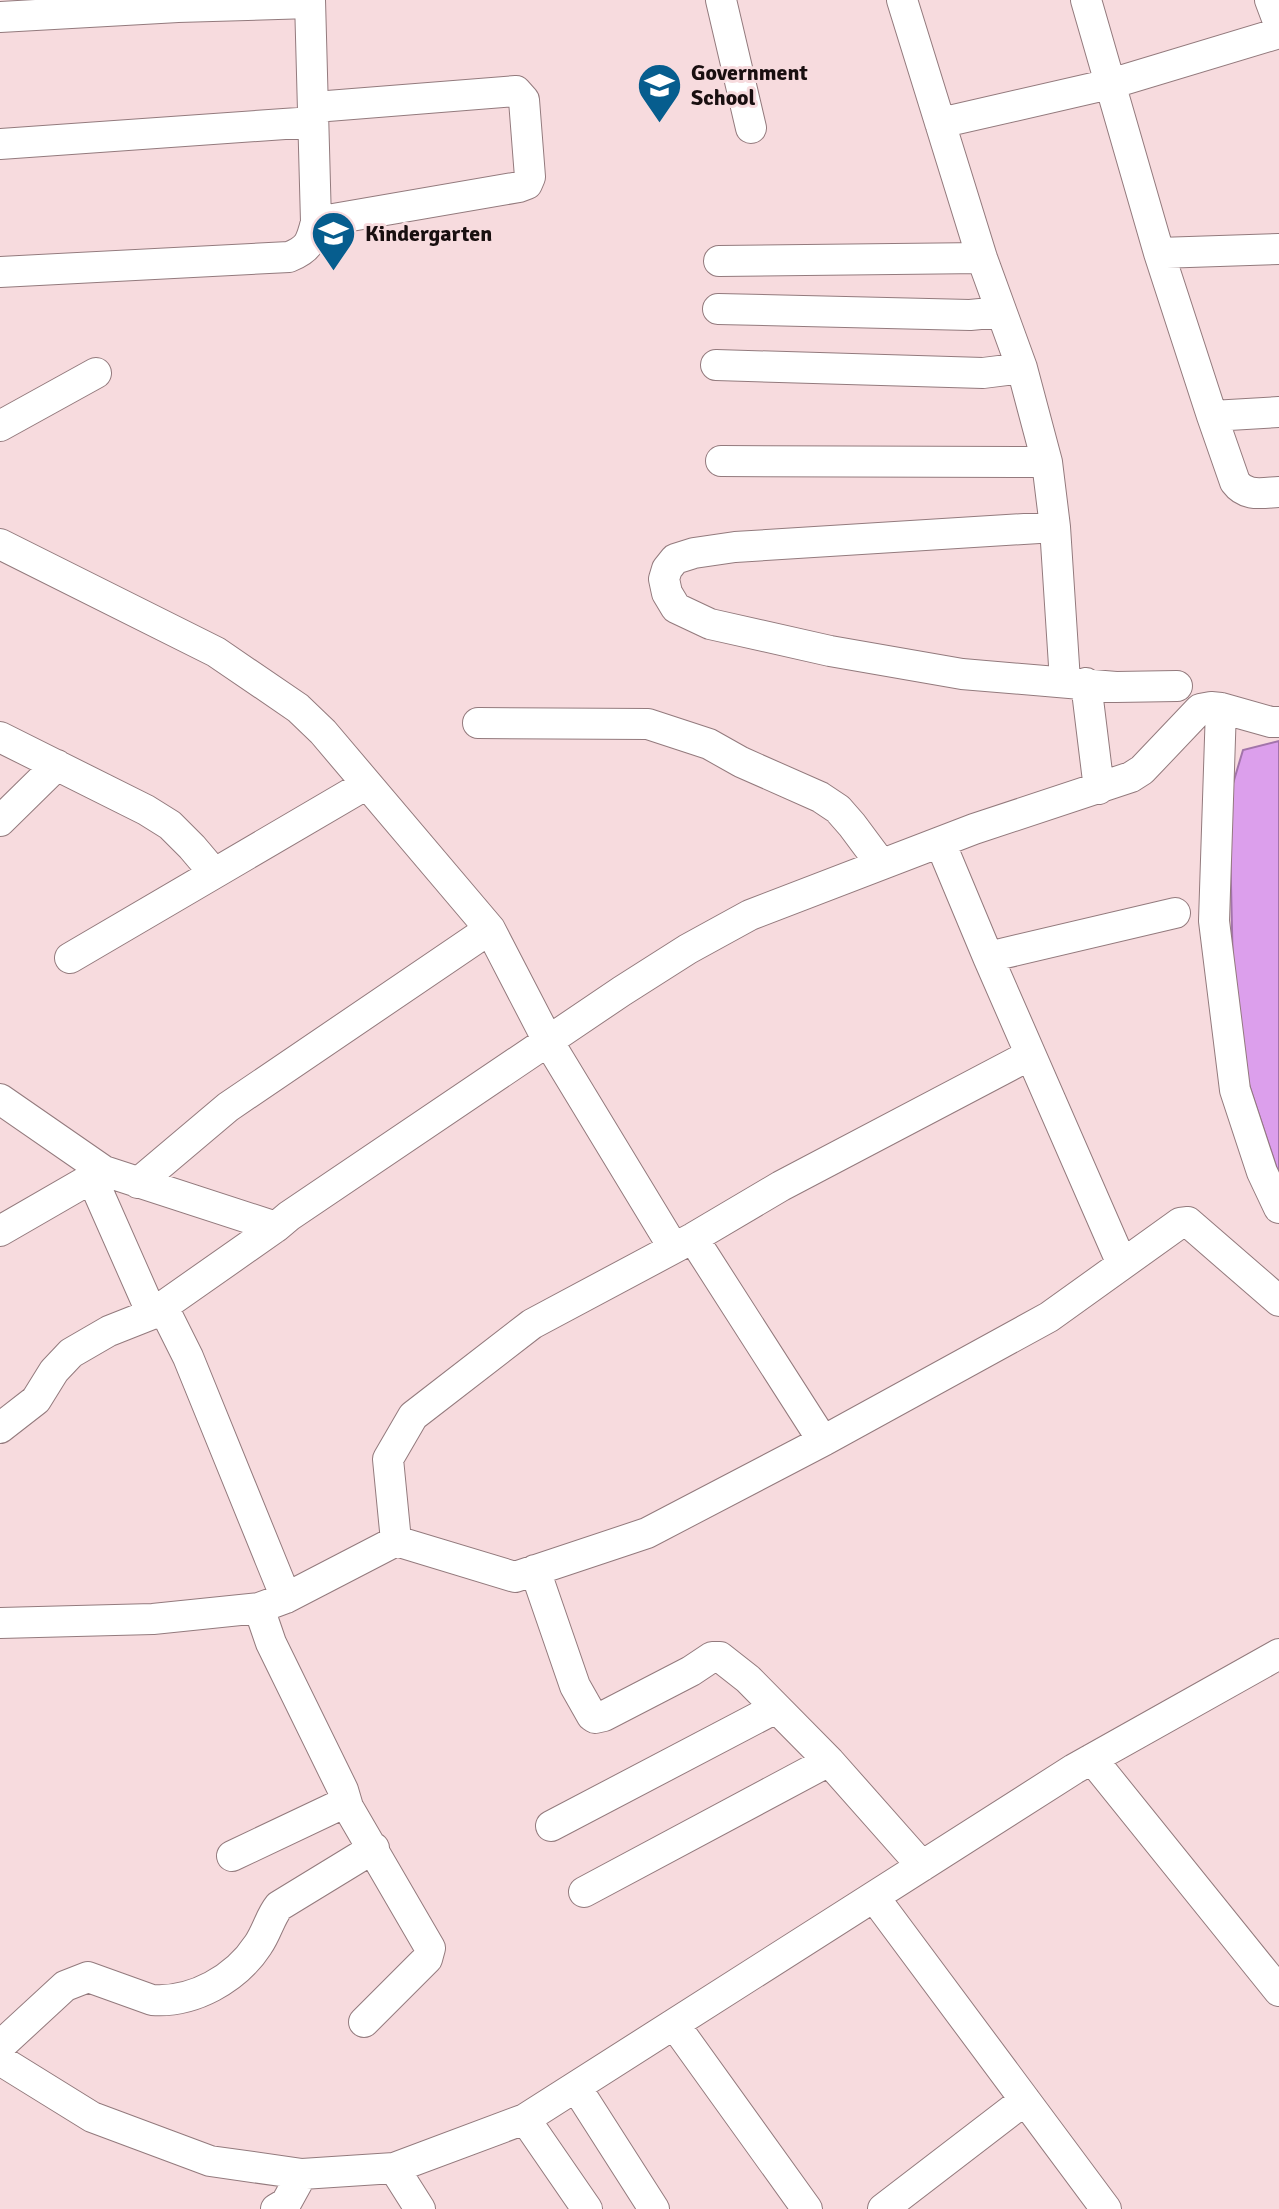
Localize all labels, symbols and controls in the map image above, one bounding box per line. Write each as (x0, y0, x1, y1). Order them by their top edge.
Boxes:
place label: Government School (691, 59, 808, 111)
school or university icon: Government School (636, 61, 684, 124)
school or university icon: Kindergarten (310, 209, 358, 272)
place label: Kindergarten (365, 220, 492, 247)

